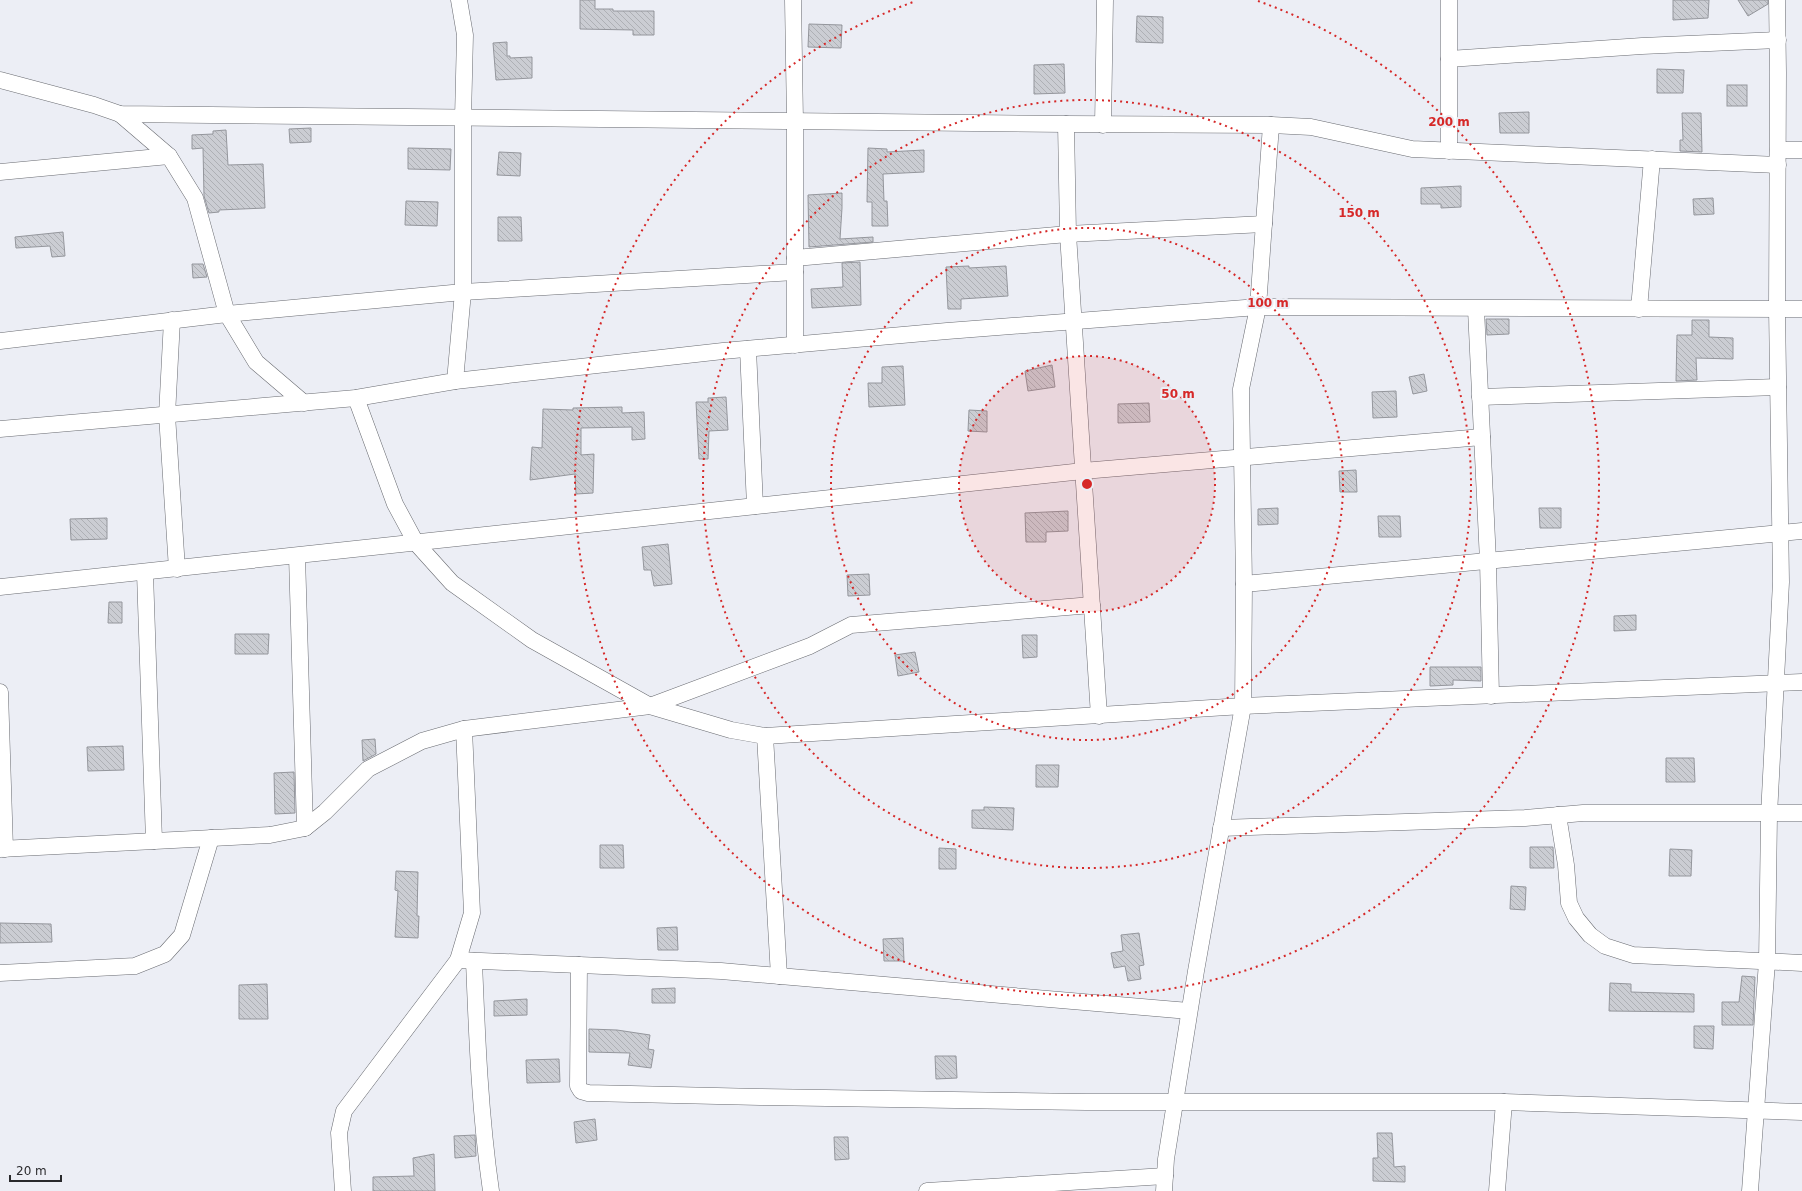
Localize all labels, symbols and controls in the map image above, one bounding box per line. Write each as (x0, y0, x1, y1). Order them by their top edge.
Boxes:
text: 200 m (1428, 115, 1470, 129)
text: 150 m (1338, 206, 1380, 220)
text: 100 m (1247, 296, 1289, 310)
text: 50 m (1161, 387, 1195, 401)
centre of rings (1080, 477, 1094, 491)
scale bar (10, 1157, 61, 1183)
text: 20 m (16, 1164, 47, 1178)

